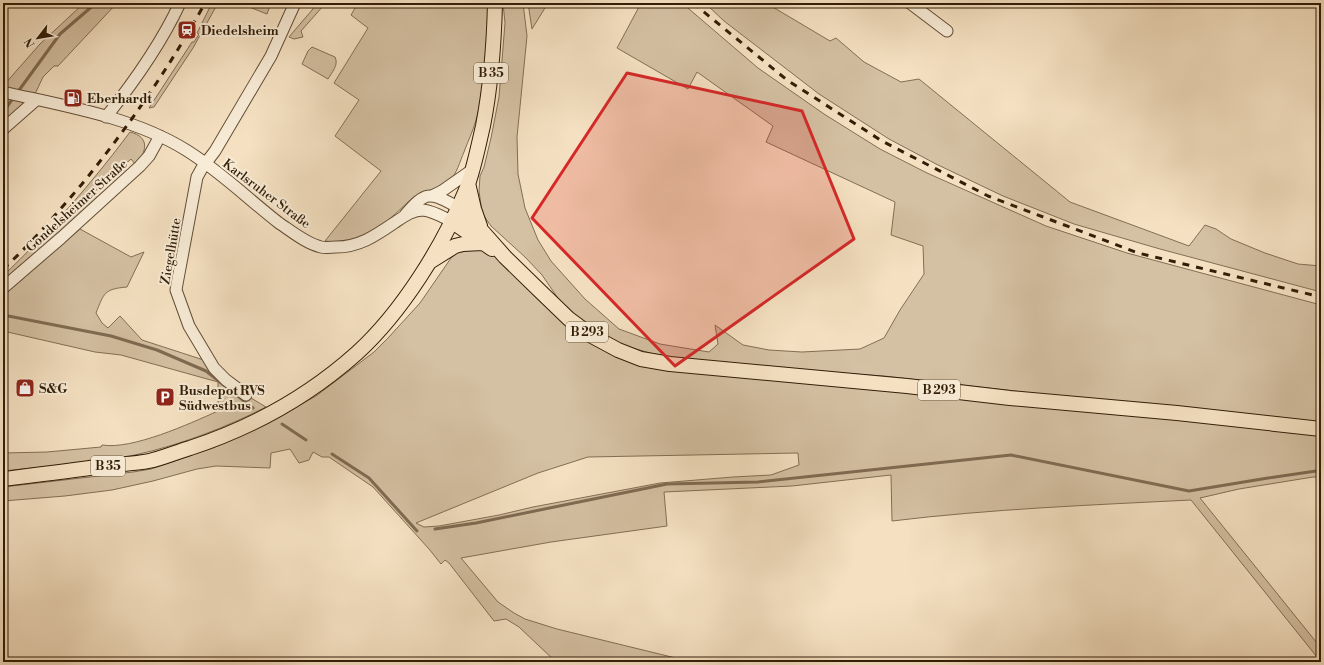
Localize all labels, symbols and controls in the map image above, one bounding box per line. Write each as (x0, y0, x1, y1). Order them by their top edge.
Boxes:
north arrow (18, 18, 58, 58)
station icon: Diedelsheim (176, 19, 198, 41)
place label: Diedelsheim (201, 23, 279, 39)
text: N (22, 35, 39, 50)
road number: B 35 (474, 63, 508, 83)
fuel station icon: Eberhardt (62, 87, 84, 109)
place label: Eberhardt (87, 91, 152, 107)
street label: Gondelsheimer Straße (23, 156, 131, 256)
street label: Karlsruher Straße (219, 156, 314, 232)
street label: Ziegelhütte (157, 216, 185, 286)
road number: B 293 (566, 322, 608, 342)
shop icon: S&G (14, 377, 36, 399)
road number: B 293 (918, 380, 960, 400)
place label: S&G (39, 381, 68, 397)
place label: Busdepot RVS Südwestbus (179, 383, 265, 414)
parking icon: Busdepot RVS Südwestbus (154, 386, 176, 408)
road number: B 35 (91, 456, 125, 476)

